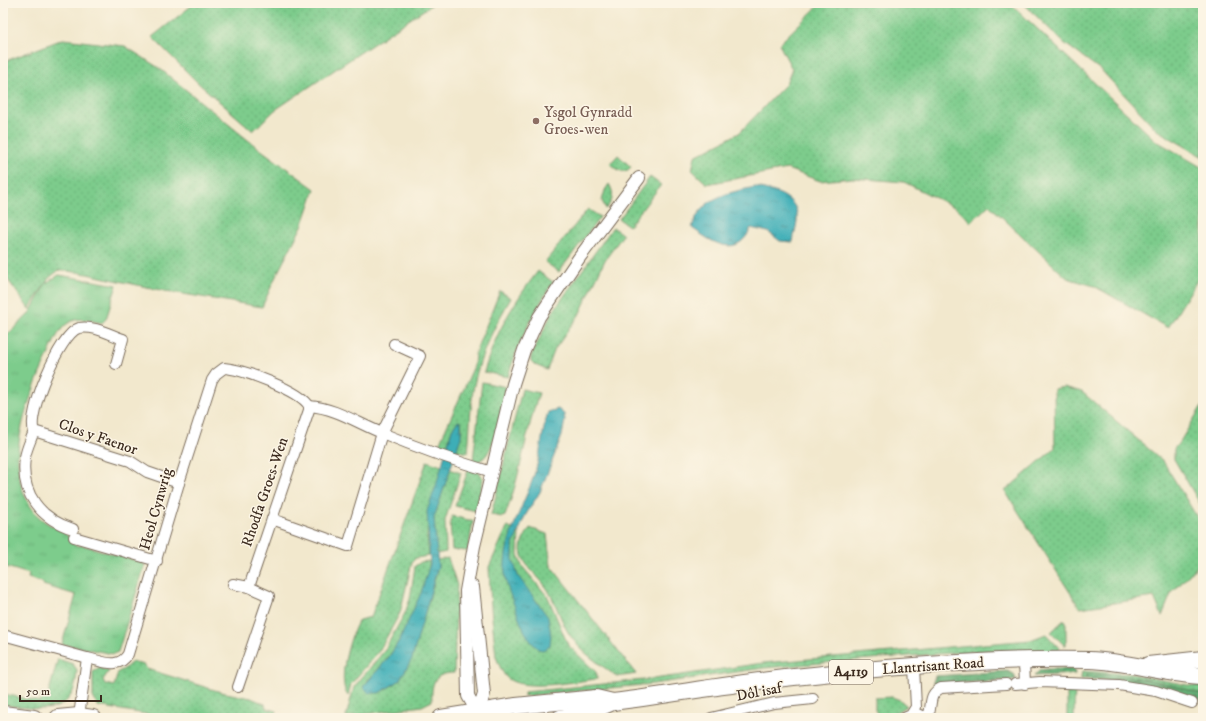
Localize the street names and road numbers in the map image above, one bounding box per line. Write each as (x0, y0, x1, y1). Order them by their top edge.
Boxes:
street label: Clos y Faenor (56, 415, 140, 460)
street label: Rhodfa Groes-Wen (237, 435, 293, 549)
street label: Heol Cynwrig (135, 465, 177, 552)
street label: Llantrisant Road (881, 653, 985, 679)
road number: A4119 (829, 660, 873, 684)
street label: Dôl isaf (735, 678, 786, 706)

